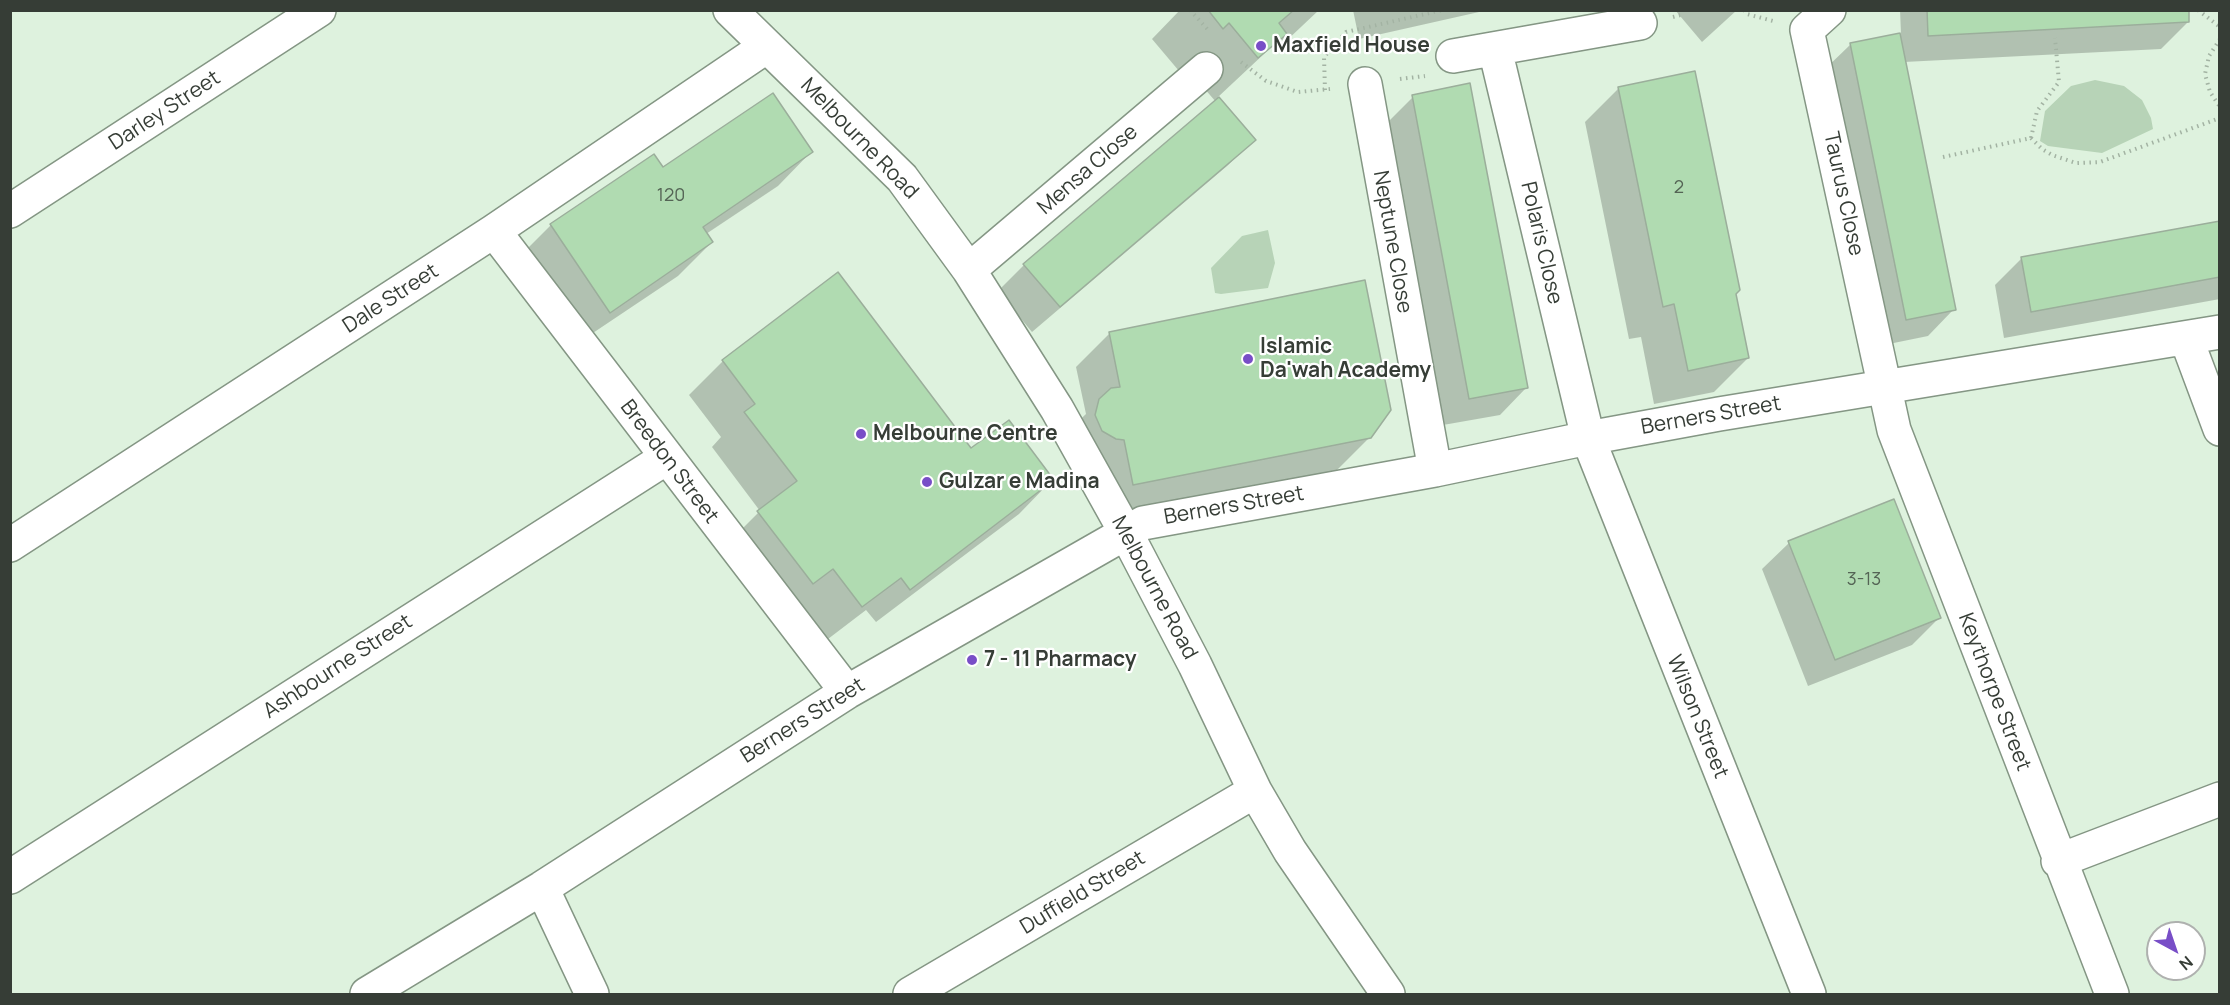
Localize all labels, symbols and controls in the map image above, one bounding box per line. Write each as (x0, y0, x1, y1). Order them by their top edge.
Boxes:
place label: Maxfield House (1273, 33, 1430, 59)
marker: Maxfield House (1254, 39, 1268, 53)
street label: Darley Street (105, 66, 225, 156)
street label: Melbourne Road (795, 73, 923, 205)
street label: Mensa Close (1033, 120, 1143, 220)
street label: Taurus Close (1818, 130, 1868, 258)
street label: Neptune Close (1367, 169, 1417, 315)
house number: 2 (1674, 177, 1684, 199)
street label: Polaris Close (1515, 179, 1567, 307)
house number: 120 (657, 185, 685, 207)
street label: Dale Street (339, 259, 443, 339)
place label: Islamic Da'wah Academy (1260, 334, 1431, 384)
marker: Islamic Da'wah Academy (1241, 352, 1255, 366)
street label: Berners Street (1639, 391, 1783, 441)
street label: Breedon Street (614, 395, 724, 529)
place label: Melbourne Centre (873, 421, 1058, 447)
marker: Melbourne Centre (854, 427, 868, 441)
place label: Gulzar e Madina (939, 469, 1100, 495)
marker: Gulzar e Madina (920, 475, 934, 489)
street label: Berners Street (1162, 481, 1306, 531)
street label: Melbourne Road (1106, 512, 1202, 664)
house number: 3-13 (1847, 569, 1881, 591)
street label: Ashbourne Street (259, 610, 417, 724)
street label: Keythorpe Street (1952, 610, 2036, 774)
place label: 7 - 11 Pharmacy (984, 647, 1136, 673)
street label: Wilson Street (1661, 652, 1733, 782)
marker: 7 - 11 Pharmacy (965, 653, 979, 667)
street label: Berners Street (736, 673, 870, 769)
street label: Duffield Street (1016, 846, 1150, 940)
north arrow (2146, 921, 2206, 981)
text: N (2175, 951, 2198, 975)

